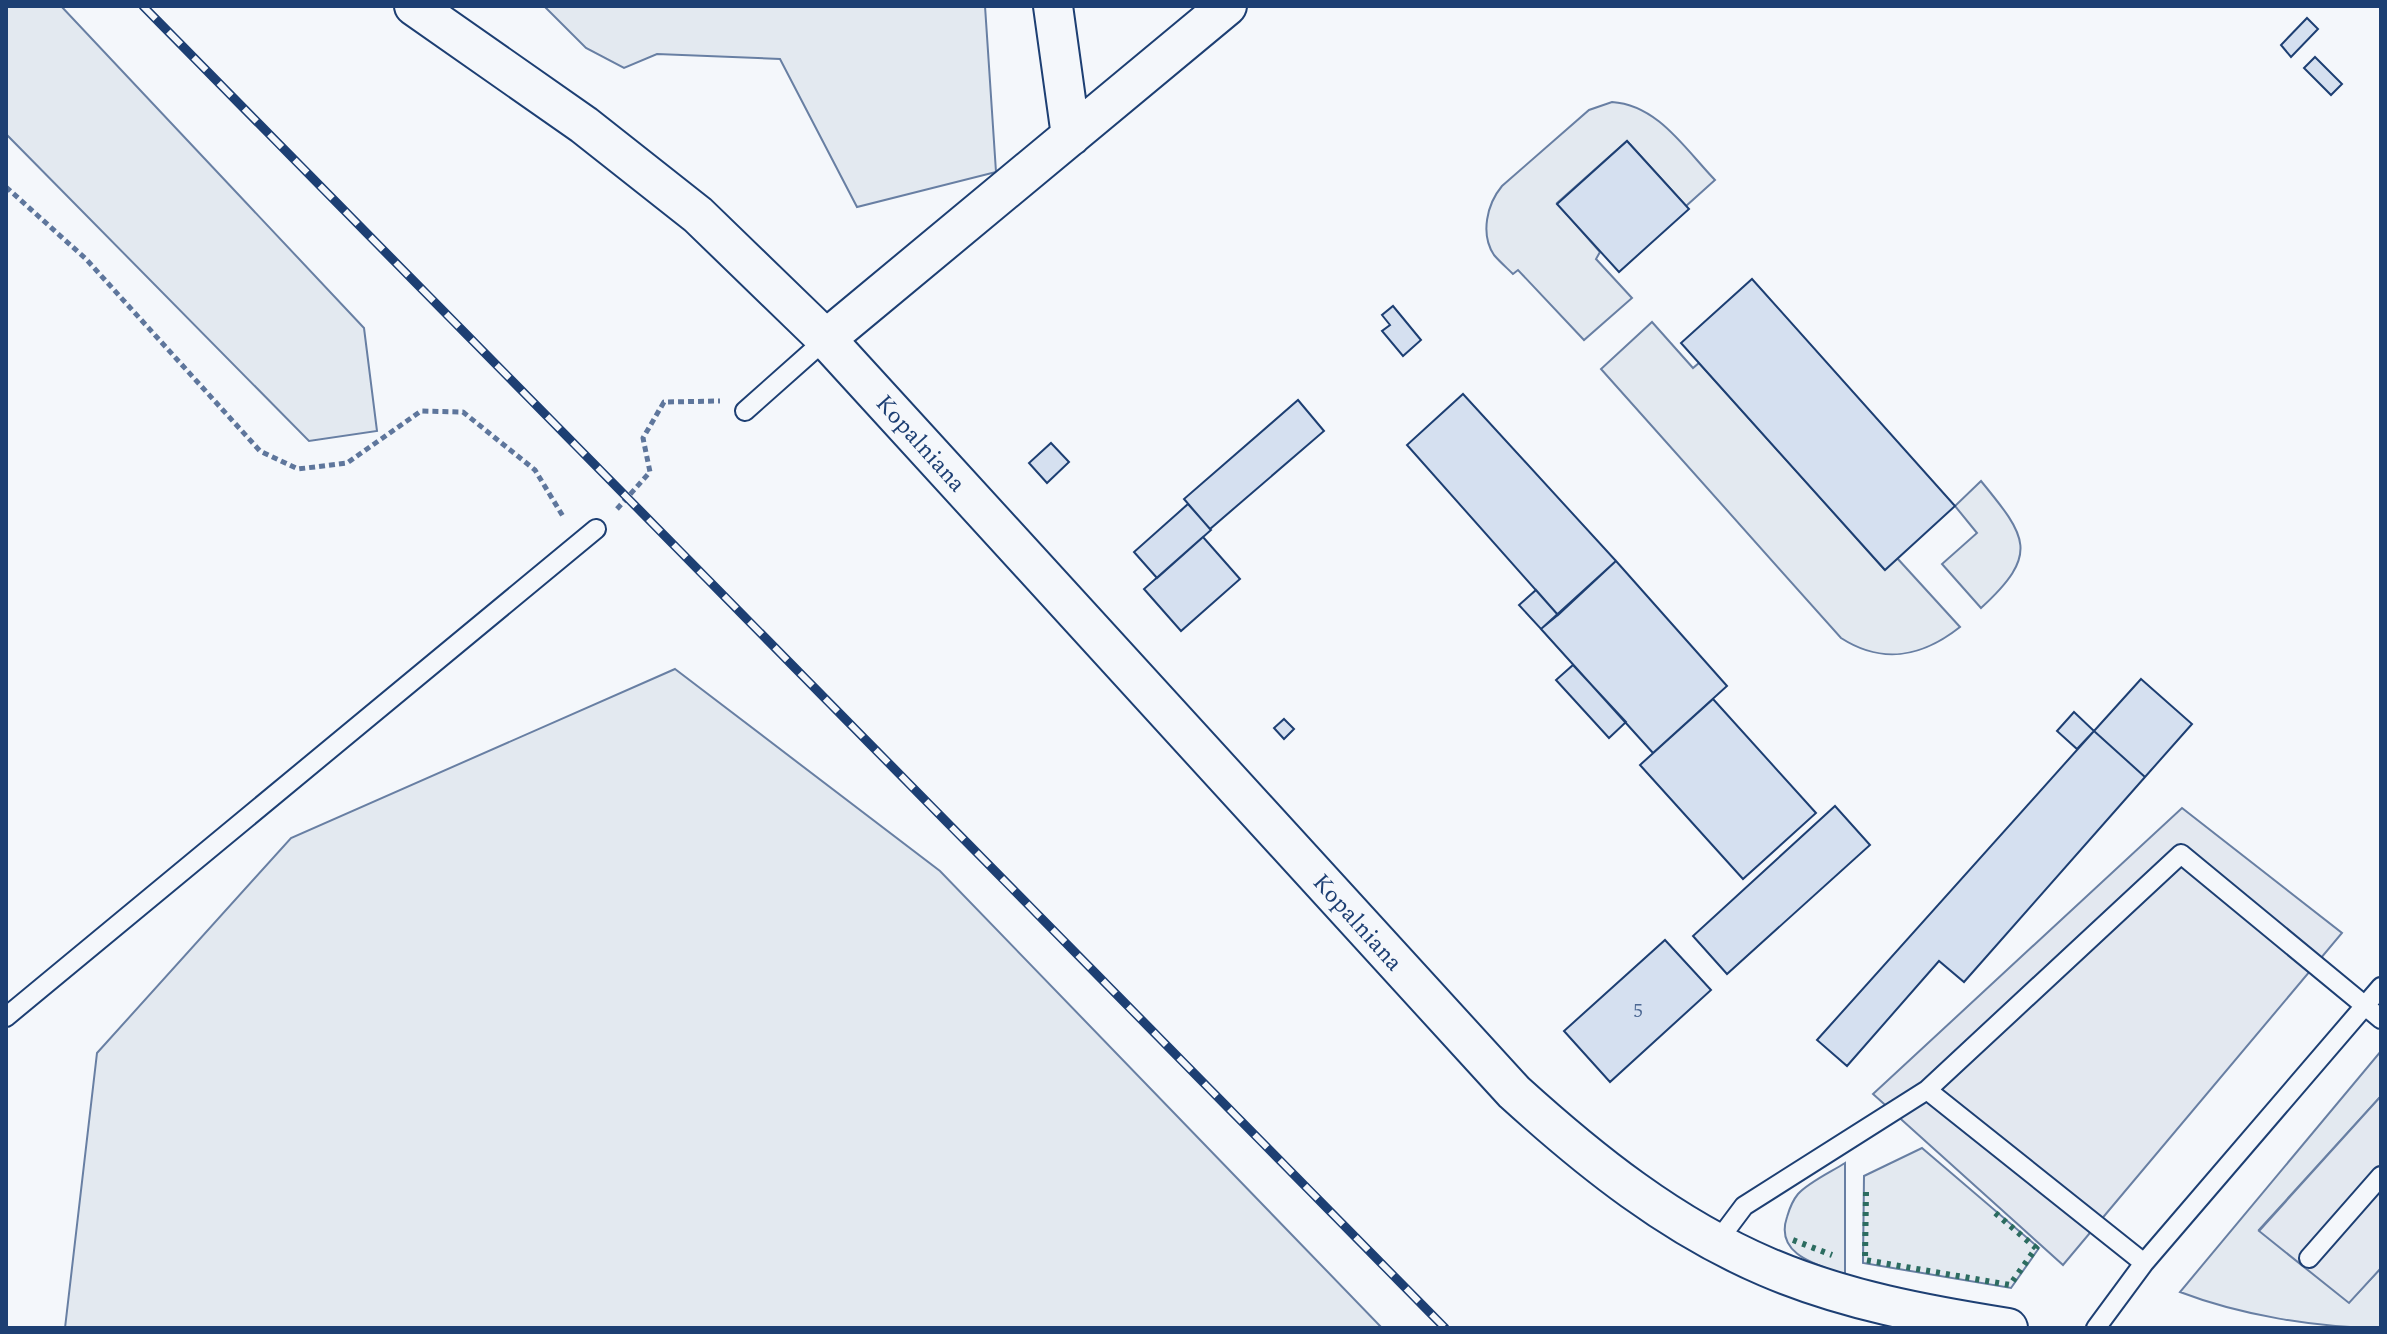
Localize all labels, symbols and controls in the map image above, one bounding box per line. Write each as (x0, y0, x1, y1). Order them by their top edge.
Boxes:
street label: Kopalniana (866, 387, 974, 501)
street label: Kopalniana (1303, 866, 1411, 980)
house number: 5 (1633, 996, 1643, 1026)

